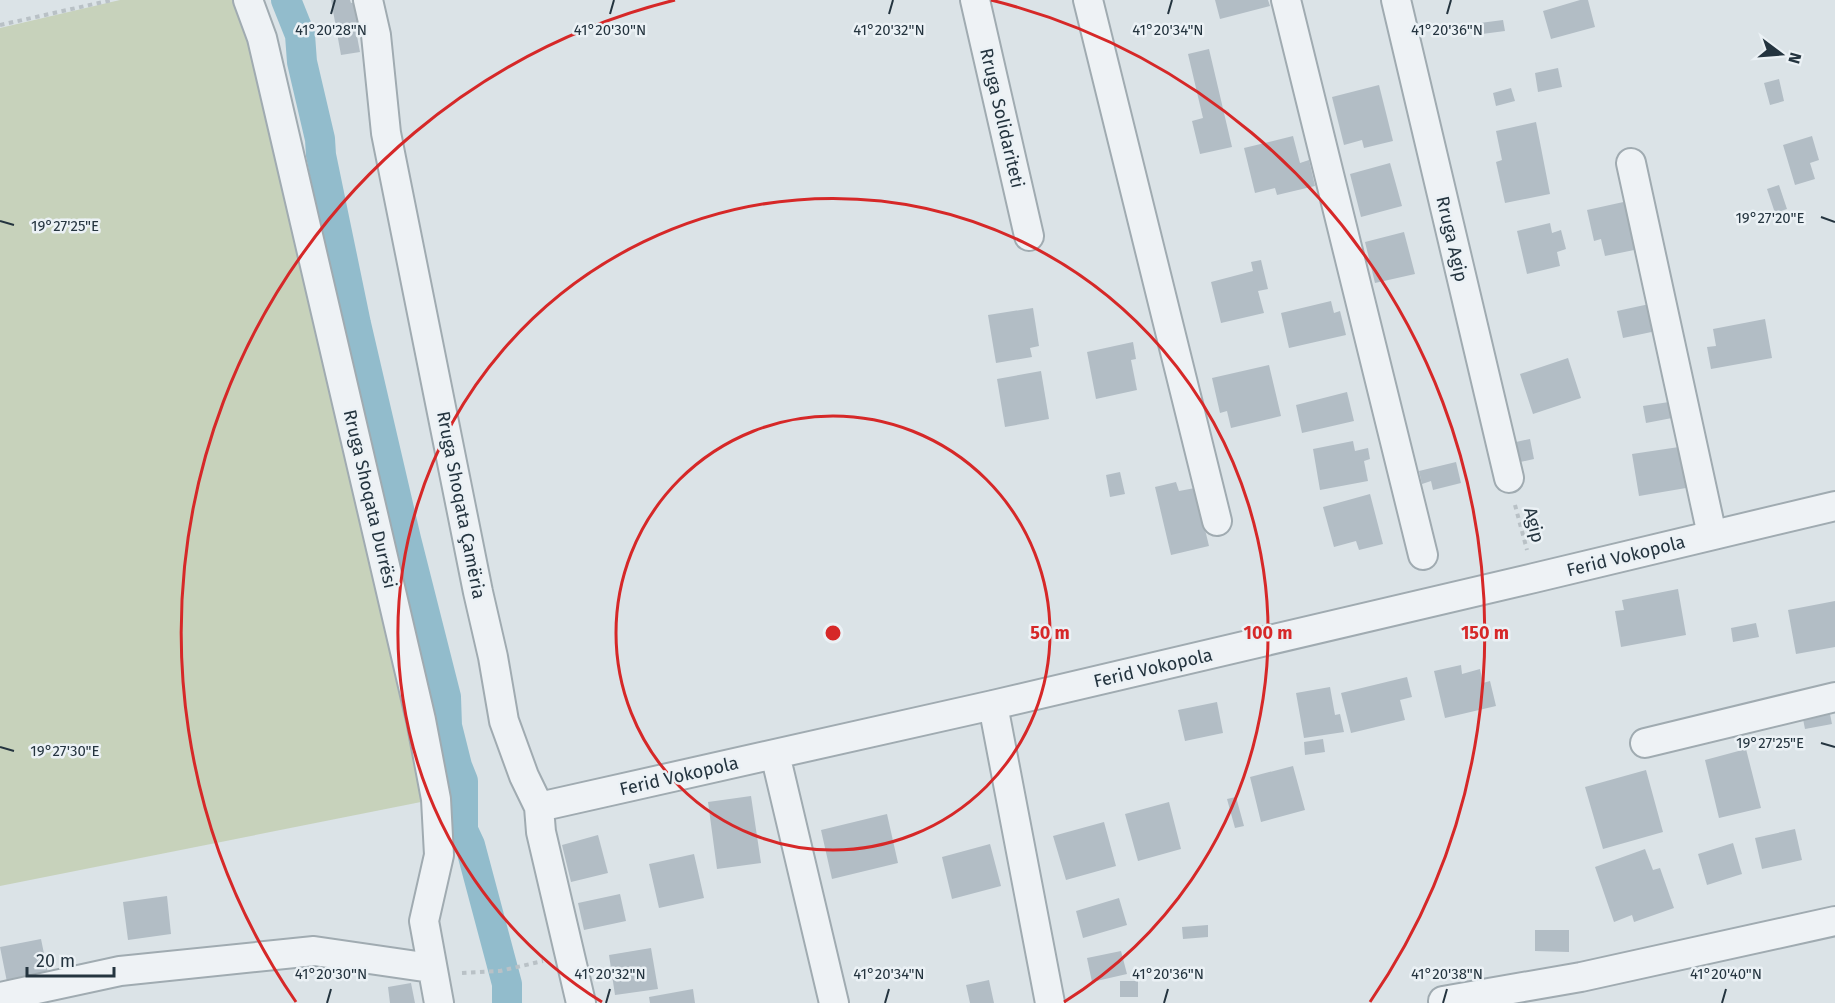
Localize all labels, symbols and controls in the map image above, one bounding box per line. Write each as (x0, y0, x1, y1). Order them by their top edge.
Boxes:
text: 41°20'28"N (295, 21, 367, 39)
text: 41°20'30"N (574, 21, 646, 39)
text: 41°20'32"N (853, 21, 925, 39)
text: 41°20'34"N (1132, 21, 1204, 39)
text: 41°20'36"N (1411, 21, 1483, 39)
north arrow (1751, 24, 1811, 84)
street label: Rruga Solidariteti (975, 46, 1029, 190)
text: N (1784, 50, 1806, 66)
street label: Rruga Agip (1431, 194, 1473, 284)
text: 19°27'20"E (1735, 209, 1805, 227)
text: 19°27'25"E (31, 217, 99, 235)
street label: Rruga Shoqata Durrësi (339, 407, 401, 591)
street label: Rruga Shoqata Çamëria (432, 409, 490, 601)
street label: Agip (1519, 505, 1549, 545)
street label: Ferid Vokopola (1564, 531, 1688, 581)
text: 50 m (1030, 622, 1070, 644)
text: 100 m (1244, 622, 1292, 644)
text: 150 m (1461, 622, 1509, 644)
centre of rings (823, 623, 843, 643)
street label: Ferid Vokopola (1091, 644, 1215, 692)
text: 19°27'25"E (1736, 734, 1804, 752)
text: 19°27'30"E (30, 742, 100, 760)
street label: Ferid Vokopola (617, 752, 741, 800)
scale bar (27, 940, 114, 978)
text: 20 m (36, 950, 75, 972)
text: 41°20'30"N (295, 965, 367, 983)
text: 41°20'32"N (574, 965, 646, 983)
text: 41°20'34"N (853, 965, 925, 983)
text: 41°20'36"N (1132, 965, 1204, 983)
text: 41°20'38"N (1411, 965, 1483, 983)
text: 41°20'40"N (1690, 965, 1762, 983)

